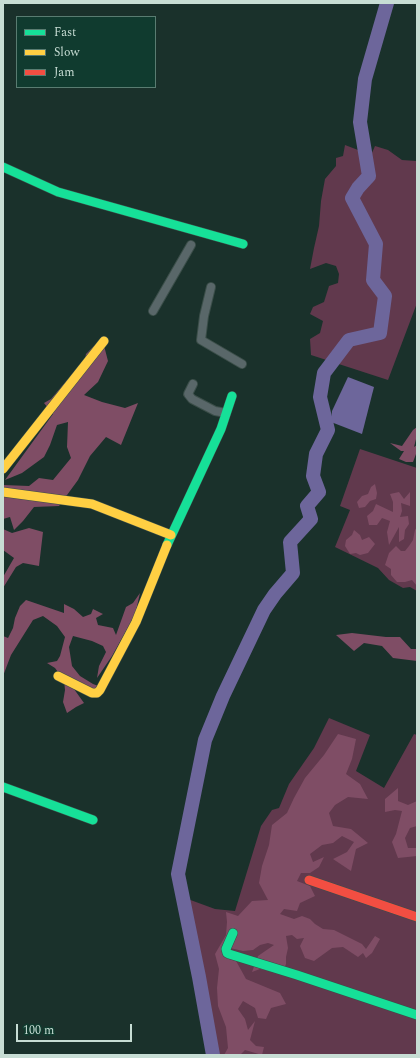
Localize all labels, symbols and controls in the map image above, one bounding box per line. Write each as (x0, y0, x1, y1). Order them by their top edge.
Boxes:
legend (16, 16, 156, 88)
text: Fast (54, 23, 76, 42)
text: Slow (54, 43, 79, 62)
text: Jam (54, 63, 75, 82)
scale bar (18, 1016, 134, 1042)
text: 100 m (23, 1021, 54, 1040)

